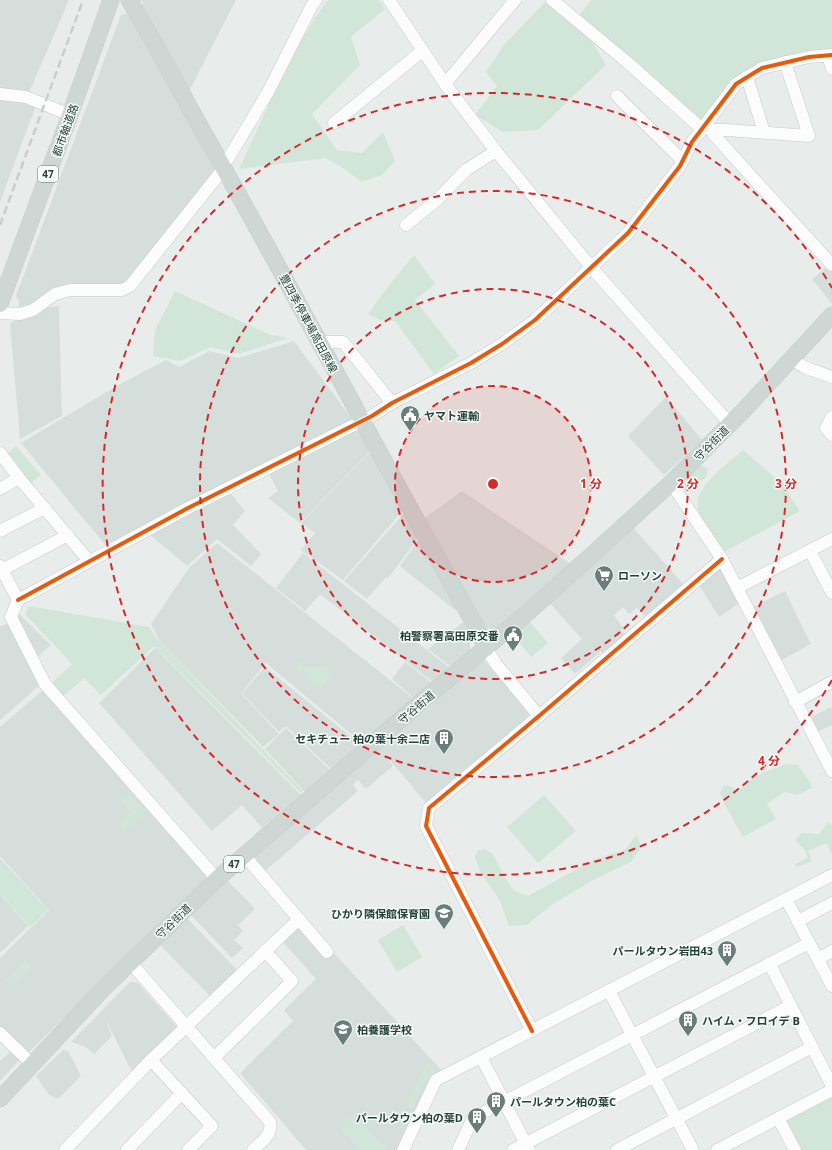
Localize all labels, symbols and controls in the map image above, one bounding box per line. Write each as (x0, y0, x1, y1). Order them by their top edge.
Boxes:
street label: 都市軸道路 (49, 102, 81, 158)
road number: 47 (38, 166, 58, 182)
street label: 豊四季停車場高田原線 (277, 271, 341, 375)
public building icon: ヤマト運輸 (399, 404, 421, 432)
place label: ヤマト運輸 (424, 408, 480, 423)
street label: 守谷街道 (690, 422, 732, 464)
text: 1 分 (580, 475, 602, 492)
text: 2 分 (677, 475, 699, 492)
text: 3 分 (775, 475, 797, 492)
centre of rings (486, 477, 500, 491)
supermarket icon: ローソン (593, 564, 615, 592)
place label: ローソン (618, 568, 662, 583)
public building icon: 柏警察署高田原交番 (502, 624, 524, 652)
place label: 柏警察署高田原交番 (400, 628, 499, 643)
street label: 守谷街道 (394, 687, 438, 727)
building icon: セキチュー 柏の葉十余二店 (433, 727, 455, 755)
place label: セキチュー 柏の葉十余二店 (295, 731, 430, 746)
text: 4 分 (758, 752, 780, 769)
road number: 47 (224, 856, 244, 872)
street label: 守谷街道 (152, 900, 194, 942)
school or university icon: ひかり隣保館保育園 (433, 902, 455, 930)
place label: ひかり隣保館保育園 (331, 906, 430, 921)
building icon: パールタウン岩田43 (716, 939, 738, 967)
place label: パールタウン岩田43 (612, 943, 713, 958)
building icon: ハイム・フロイデ B (677, 1009, 699, 1037)
place label: ハイム・フロイデ B (702, 1013, 800, 1028)
school or university icon: 柏養護学校 (332, 1018, 354, 1046)
place label: 柏養護学校 (357, 1022, 412, 1037)
building icon: パールタウン柏の葉C (485, 1090, 507, 1118)
place label: パールタウン柏の葉C (510, 1094, 616, 1109)
building icon: パールタウン柏の葉D (466, 1106, 488, 1134)
place label: パールタウン柏の葉D (356, 1110, 463, 1125)

